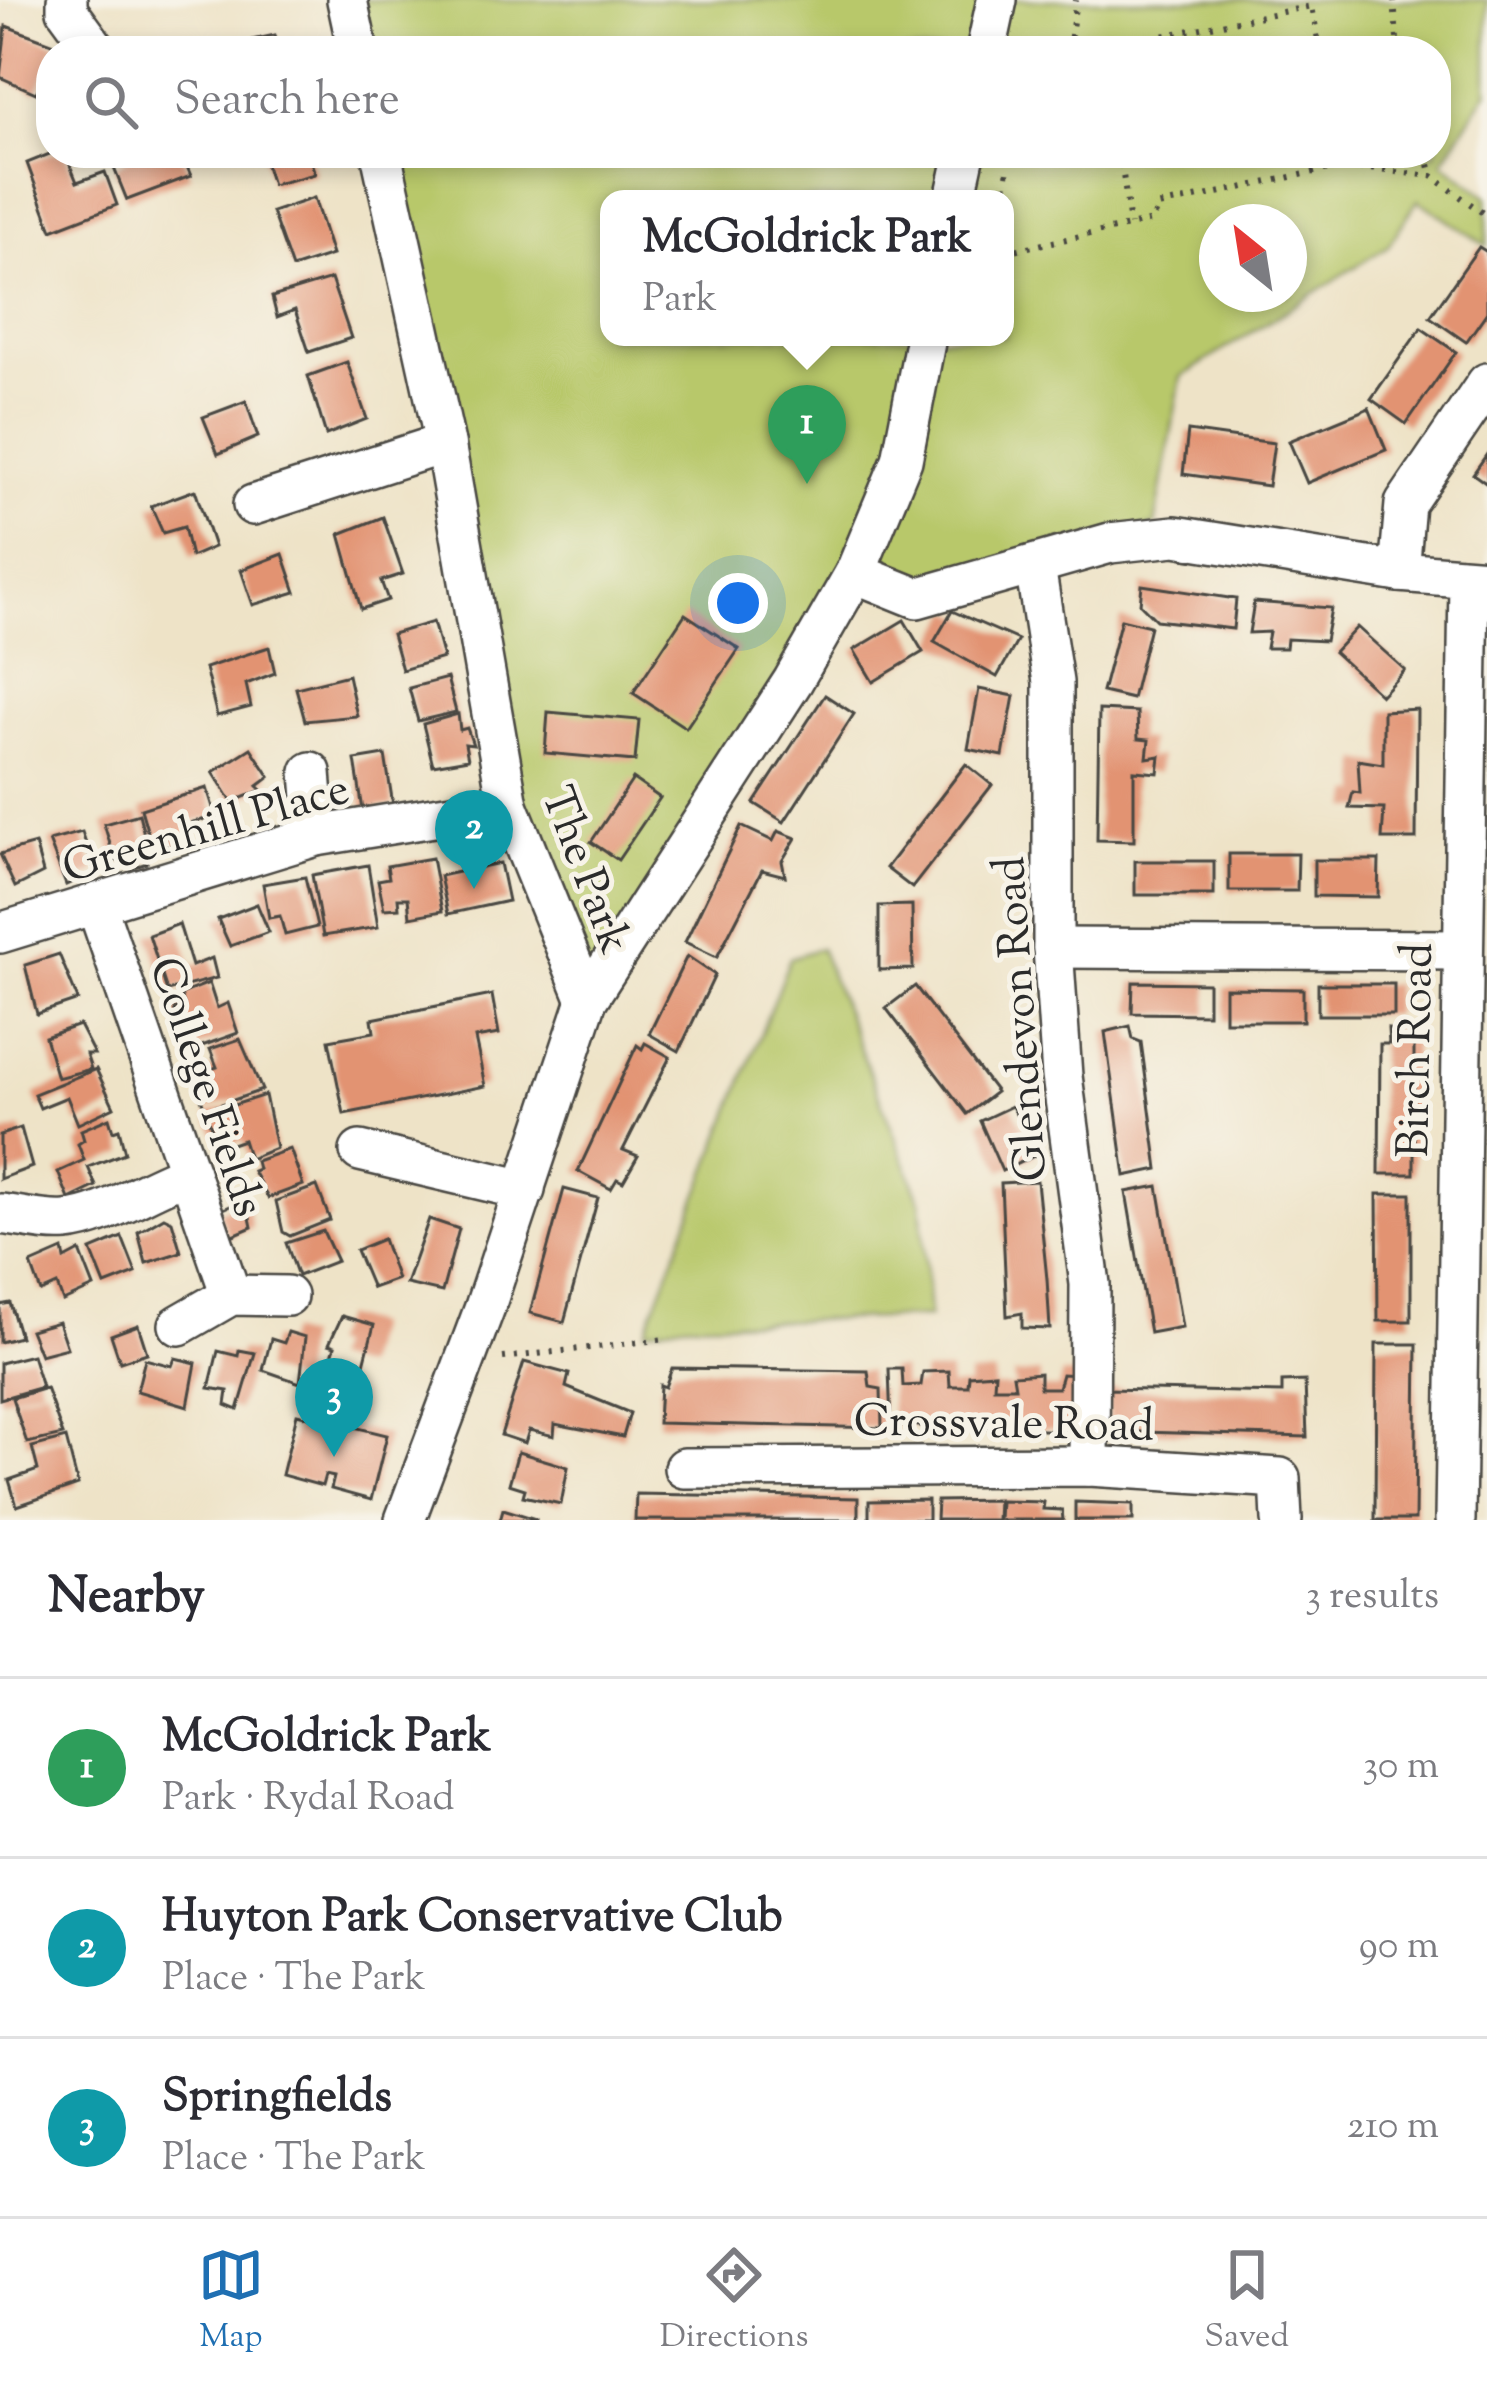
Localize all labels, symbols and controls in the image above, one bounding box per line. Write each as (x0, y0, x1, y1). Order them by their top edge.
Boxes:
search box (36, 36, 1451, 168)
icon: search (78, 69, 144, 135)
text: Search here (174, 70, 400, 135)
popup (600, 190, 1014, 346)
north arrow (1199, 204, 1307, 312)
text: McGoldrick Park (643, 208, 972, 273)
text: Park (643, 273, 717, 329)
pin: 1 (768, 385, 846, 484)
your location (708, 573, 768, 633)
street label: Greenhill Place (56, 759, 357, 903)
street label: The Park (521, 778, 644, 964)
pin: 2 (435, 790, 513, 889)
street label: Glendevon Road (980, 854, 1067, 1183)
street label: Birch Road (1384, 942, 1453, 1158)
street label: College Fields (129, 950, 278, 1226)
pin: 3 (295, 1358, 373, 1457)
street label: Crossvale Road (853, 1391, 1155, 1462)
text: Nearby (48, 1562, 205, 1635)
text: 3 results (1305, 1570, 1439, 1626)
text: McGoldrick Park (162, 1707, 491, 1772)
text: 1 (80, 1740, 94, 1796)
text: 30 m (1362, 1740, 1439, 1796)
text: Park · Rydal Road (162, 1772, 454, 1828)
text: Huyton Park Conservative Club (162, 1887, 783, 1952)
text: 2 (78, 1920, 96, 1976)
text: 90 m (1359, 1920, 1439, 1976)
text: Place · The Park (162, 1952, 426, 2008)
text: Springfields (162, 2067, 392, 2132)
text: 3 (79, 2100, 95, 2156)
text: 210 m (1347, 2100, 1439, 2156)
text: Place · The Park (162, 2132, 426, 2188)
tab: Map (198, 2242, 264, 2362)
tab: Directions (660, 2242, 809, 2362)
tab: Saved (1204, 2242, 1289, 2362)

